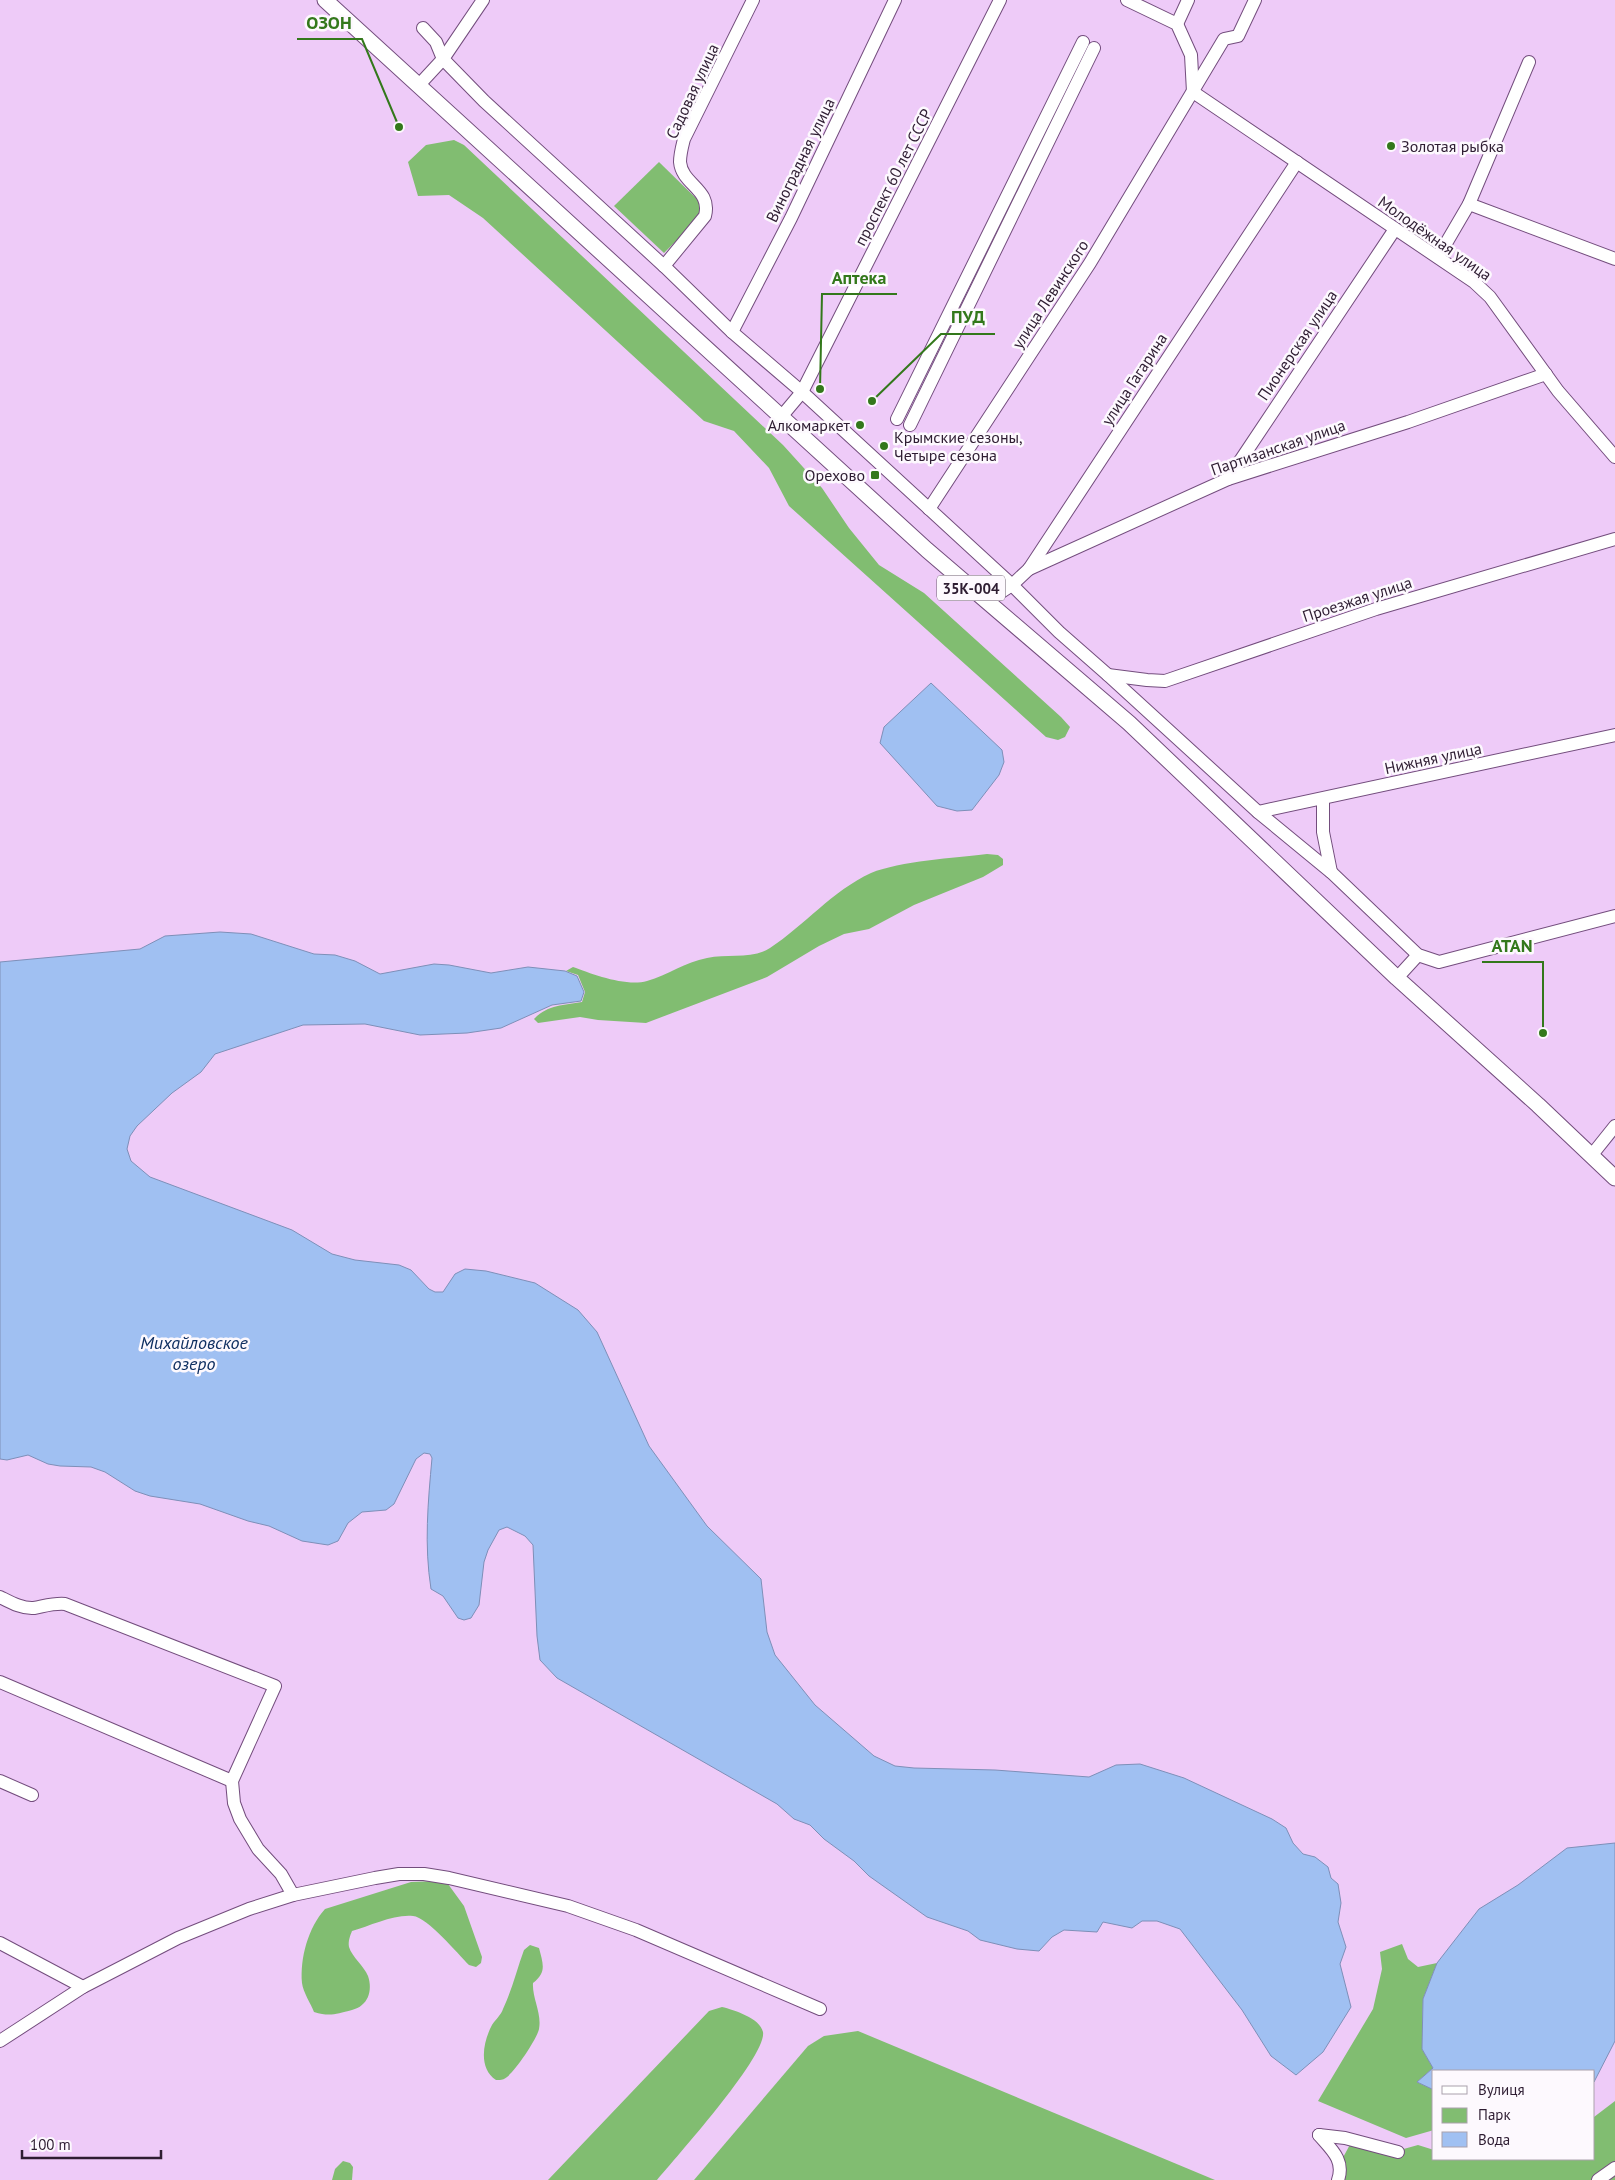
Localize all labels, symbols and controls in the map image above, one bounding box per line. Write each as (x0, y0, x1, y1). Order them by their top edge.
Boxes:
callout: ОЗОН (297, 6, 362, 39)
text: ОЗОН (306, 11, 352, 34)
street label: Садовая улица (661, 40, 723, 142)
street label: Виноградная улица (761, 95, 839, 225)
street label: проспект 60 лет СССР (850, 105, 936, 249)
place label: Золотая рыбка (1401, 136, 1504, 156)
marker: Золотая рыбка (1385, 140, 1397, 152)
street label: Молодёжная улица (1374, 191, 1496, 285)
street label: улица Левинского (1007, 236, 1093, 352)
callout: Аптека (822, 261, 897, 294)
text: Аптека (832, 266, 886, 289)
street label: Пионерская улица (1253, 286, 1341, 404)
callout: ПУД (941, 301, 995, 334)
text: ПУД (951, 305, 985, 328)
street label: улица Гагарина (1097, 329, 1171, 429)
place label: Алкомаркет (768, 415, 851, 435)
street label: Партизанская улица (1208, 415, 1348, 479)
marker: Алкомаркет (854, 419, 866, 431)
place label: Крымские сезоны, Четыре сезона (894, 427, 1023, 465)
marker: Крымские сезоны, Четыре сезона (878, 440, 890, 452)
place label: Орехово (805, 465, 865, 485)
marker: Орехово (869, 469, 881, 481)
street label: Проезжая улица (1300, 572, 1414, 626)
road number: 35К-004 (937, 576, 1005, 600)
street label: Нижняя улица (1383, 738, 1483, 778)
callout: ATAN (1482, 929, 1543, 962)
text: ATAN (1491, 934, 1533, 957)
water label: Михайловское озеро (140, 1331, 249, 1375)
legend (1432, 2070, 1595, 2160)
text: Вулиця (1478, 2080, 1525, 2099)
text: Парк (1478, 2105, 1511, 2124)
scale bar (22, 2128, 161, 2160)
text: Вода (1478, 2130, 1510, 2149)
text: 100 m (30, 2135, 71, 2154)

